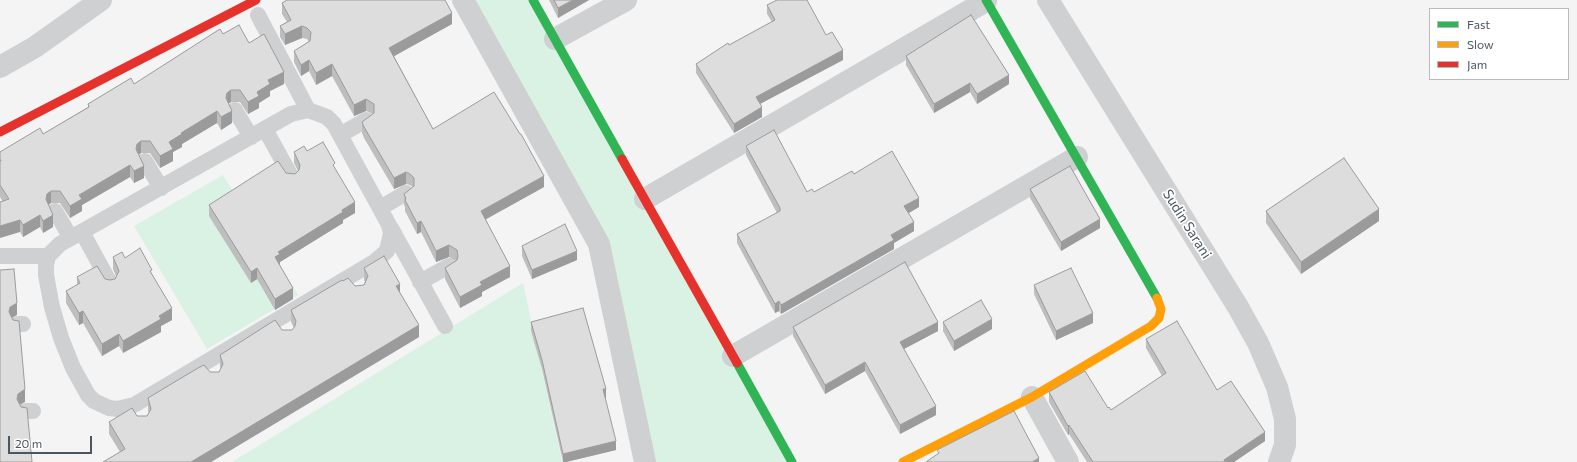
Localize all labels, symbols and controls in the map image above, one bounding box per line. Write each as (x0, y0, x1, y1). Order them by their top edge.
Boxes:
legend (1429, 8, 1569, 80)
text: Fast (1467, 17, 1490, 31)
text: Slow (1467, 37, 1494, 51)
text: Jam (1467, 57, 1487, 71)
street label: Sudin Sarani (1159, 186, 1215, 262)
scale bar (10, 428, 94, 454)
text: 20 m (15, 436, 42, 450)

